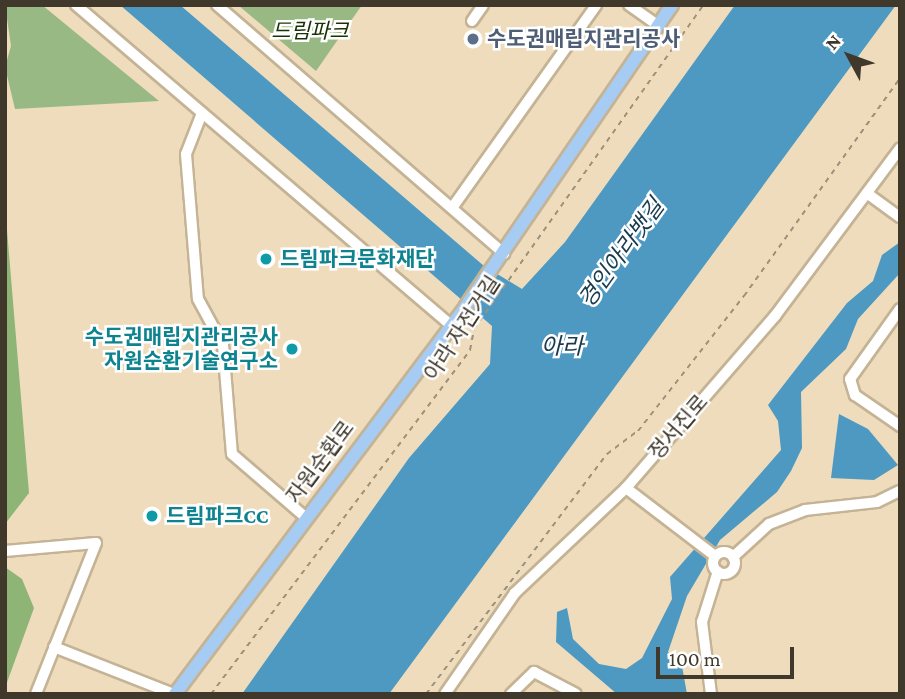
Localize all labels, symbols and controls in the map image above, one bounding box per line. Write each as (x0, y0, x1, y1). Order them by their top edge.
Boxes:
park label: 드림파크 (271, 18, 349, 44)
north arrow (814, 21, 884, 91)
place label: 수도권매립지관리공사 (487, 26, 680, 52)
text: N (821, 30, 845, 54)
marker: 수도권매립지관리공사 (465, 31, 481, 47)
water label: 경인아라뱃길 (573, 194, 669, 312)
place label: 드림파크문화재단 (280, 246, 435, 272)
marker: 드림파크문화재단 (258, 251, 274, 267)
street label: 아라 자전거길 (419, 271, 505, 385)
place label: 수도권매립지관리공사 자원순환기술연구소 (85, 324, 278, 374)
water label: 아라 (541, 332, 583, 360)
marker: 수도권매립지관리공사 자원순환기술연구소 (284, 341, 300, 357)
street label: 정서진로 (643, 390, 713, 464)
street label: 자원순환로 (281, 416, 359, 508)
place label: 드림파크CC (166, 503, 269, 529)
marker: 드림파크CC (144, 508, 160, 524)
scale bar (660, 632, 798, 676)
text: 100 m (669, 647, 721, 671)

